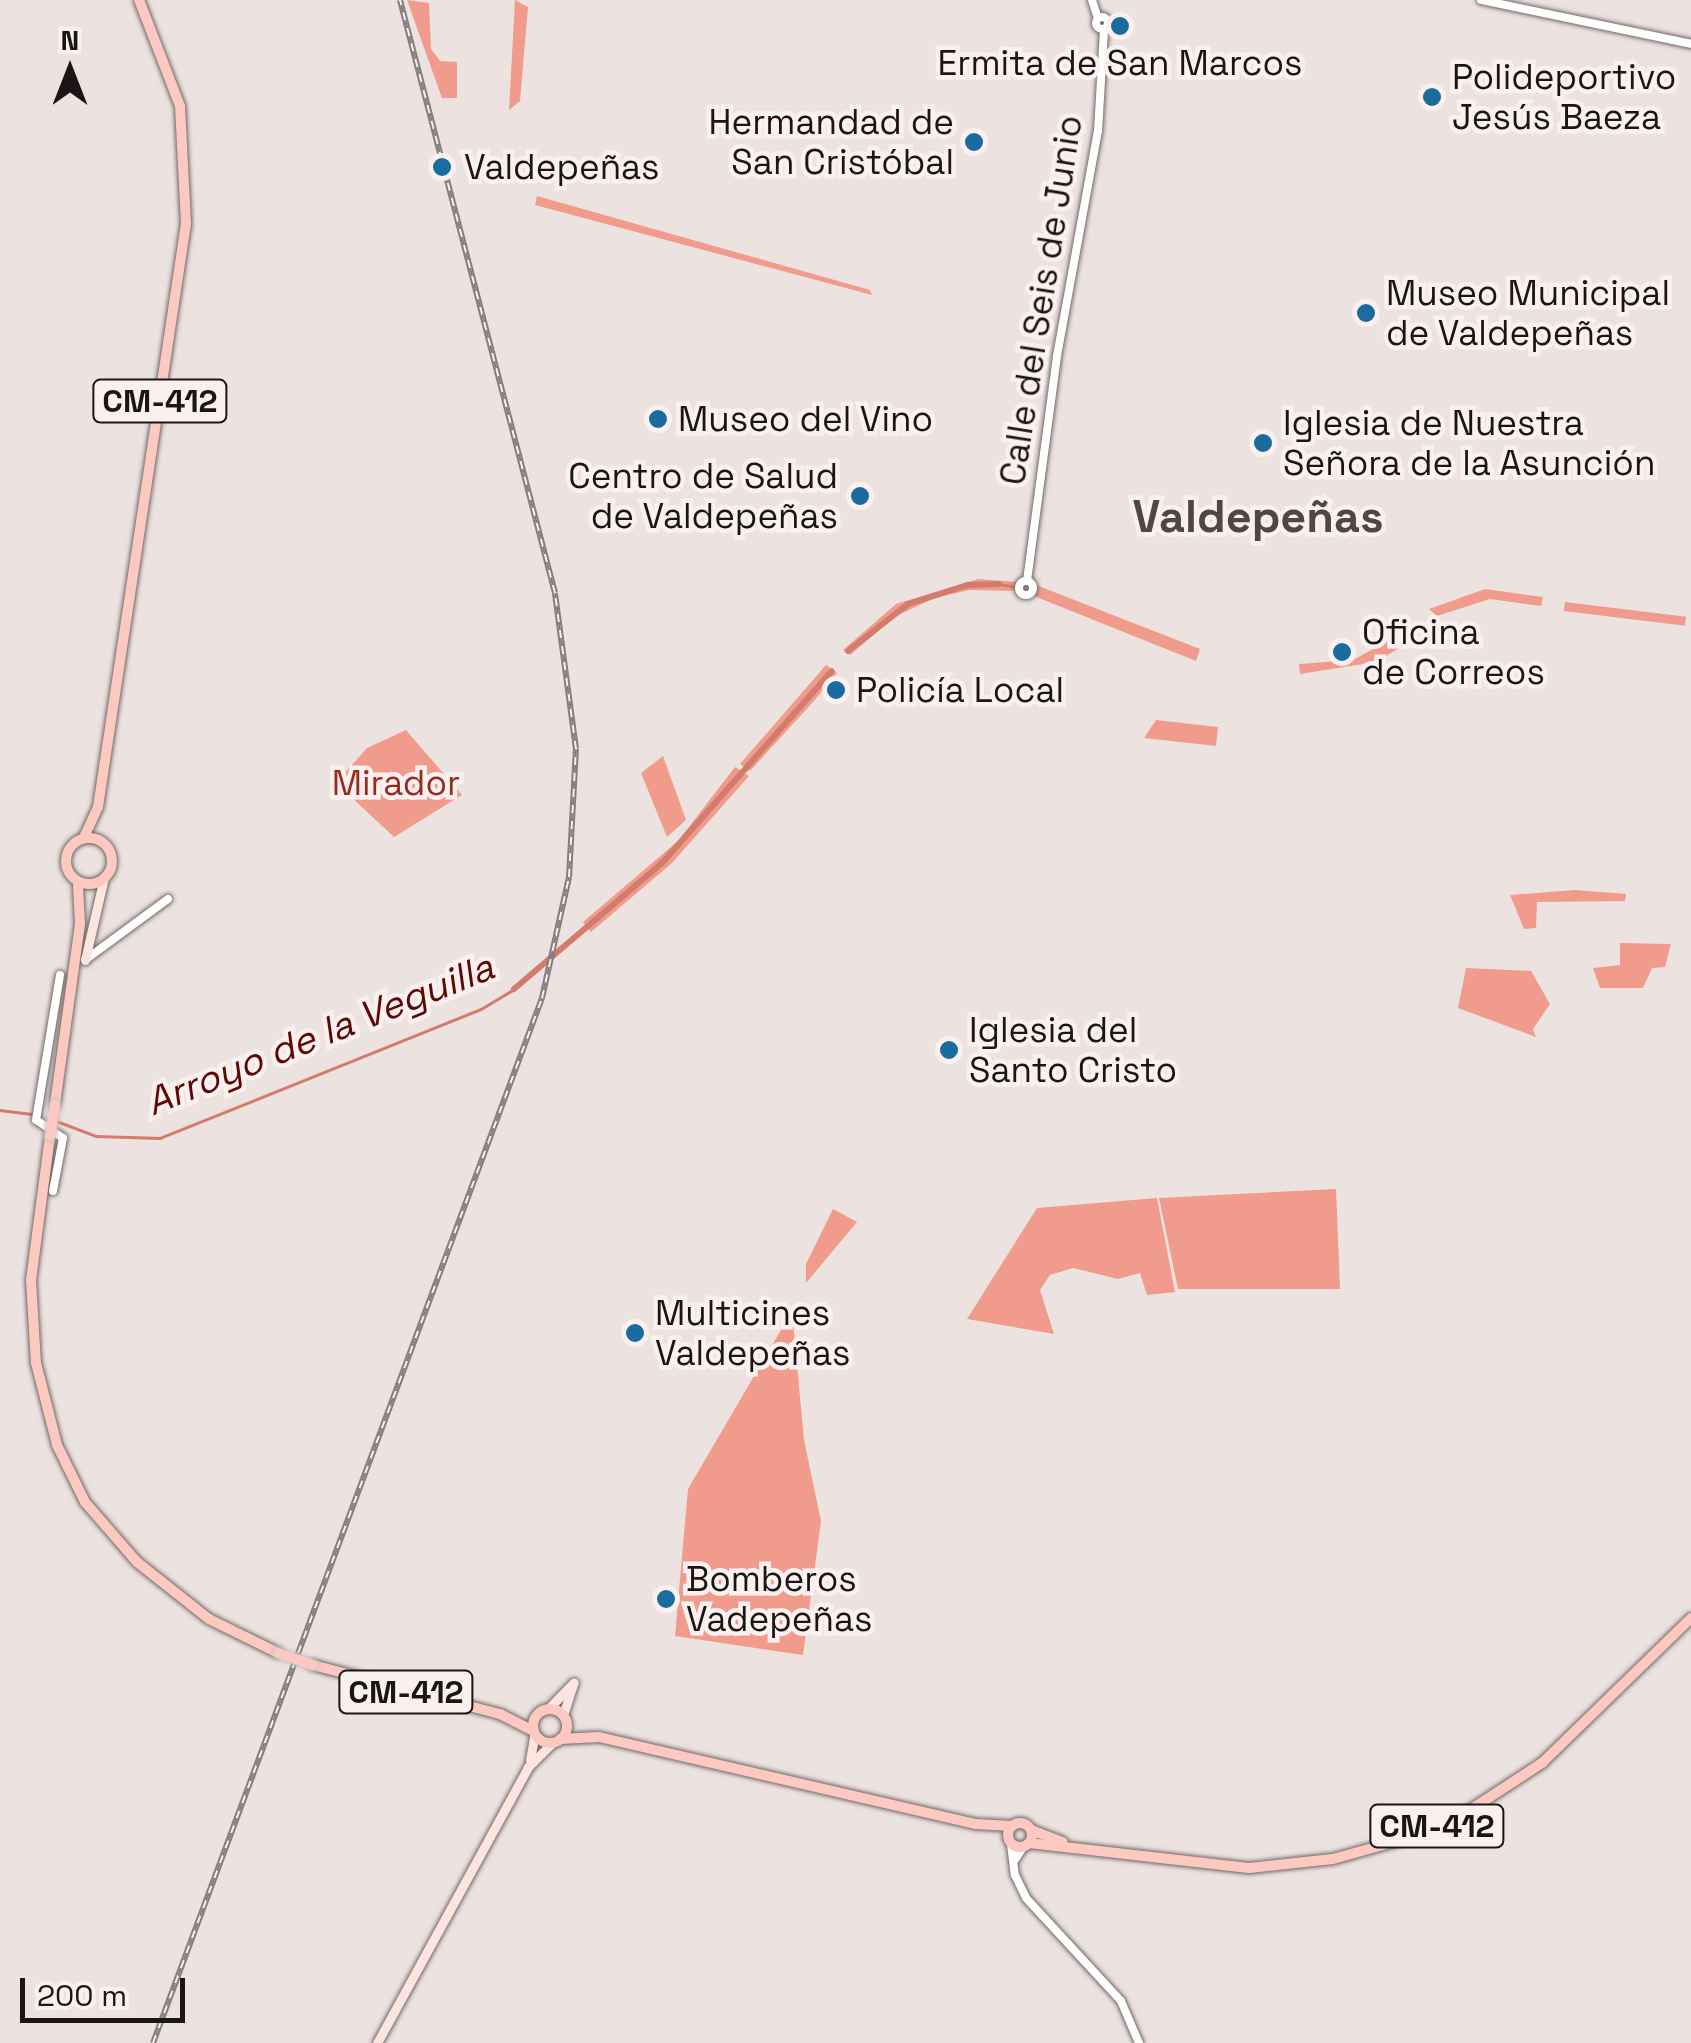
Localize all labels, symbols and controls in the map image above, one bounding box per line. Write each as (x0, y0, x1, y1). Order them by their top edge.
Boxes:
marker: Ermita de San Marcos (1109, 15, 1131, 37)
north arrow (20, 20, 120, 120)
text: N (61, 22, 79, 58)
place label: Ermita de San Marcos (938, 42, 1302, 84)
place label: Polideportivo Jesús Baeza (1452, 56, 1676, 138)
marker: Polideportivo Jesús Baeza (1421, 86, 1443, 108)
place label: Hermandad de San Cristóbal (708, 101, 954, 183)
street label: Calle del Seis de Junio (991, 112, 1091, 488)
marker: Hermandad de San Cristóbal (963, 131, 985, 153)
place label: Valdepeñas (464, 146, 660, 188)
marker: Valdepeñas (429, 154, 455, 180)
place label: Museo Municipal de Valdepeñas (1386, 272, 1670, 354)
marker: Museo Municipal de Valdepeñas (1355, 302, 1377, 324)
road number: CM-412 (90, 374, 230, 428)
place label: Museo del Vino (678, 398, 934, 440)
place label: Iglesia de Nuestra Señora de la Asunción (1283, 402, 1656, 484)
marker: Museo del Vino (647, 408, 669, 430)
marker: Iglesia de Nuestra Señora de la Asunción (1252, 432, 1274, 454)
place label: Centro de Salud de Valdepeñas (568, 455, 838, 537)
marker: Centro de Salud de Valdepeñas (847, 483, 873, 509)
district label: Valdepeñas (1133, 490, 1383, 544)
place label: Oficina de Correos (1362, 611, 1545, 693)
marker: Oficina de Correos (1331, 641, 1353, 663)
place label: Policía Local (856, 669, 1064, 711)
marker: Policía Local (825, 679, 847, 701)
park label: Mirador (332, 762, 460, 804)
water label: Arroyo de la Veguilla (139, 944, 501, 1126)
place label: Iglesia del Santo Cristo (969, 1009, 1177, 1091)
marker: Iglesia del Santo Cristo (938, 1039, 960, 1061)
place label: Multicines Valdepeñas (655, 1292, 851, 1374)
marker: Multicines Valdepeñas (624, 1322, 646, 1344)
place label: Bomberos Vadepeñas (686, 1558, 872, 1640)
marker: Bomberos Vadepeñas (655, 1588, 677, 1610)
road number: CM-412 (336, 1665, 476, 1719)
road number: CM-412 (1367, 1799, 1507, 1853)
scale bar (25, 1958, 190, 2020)
text: 200 m (37, 1976, 127, 2015)

